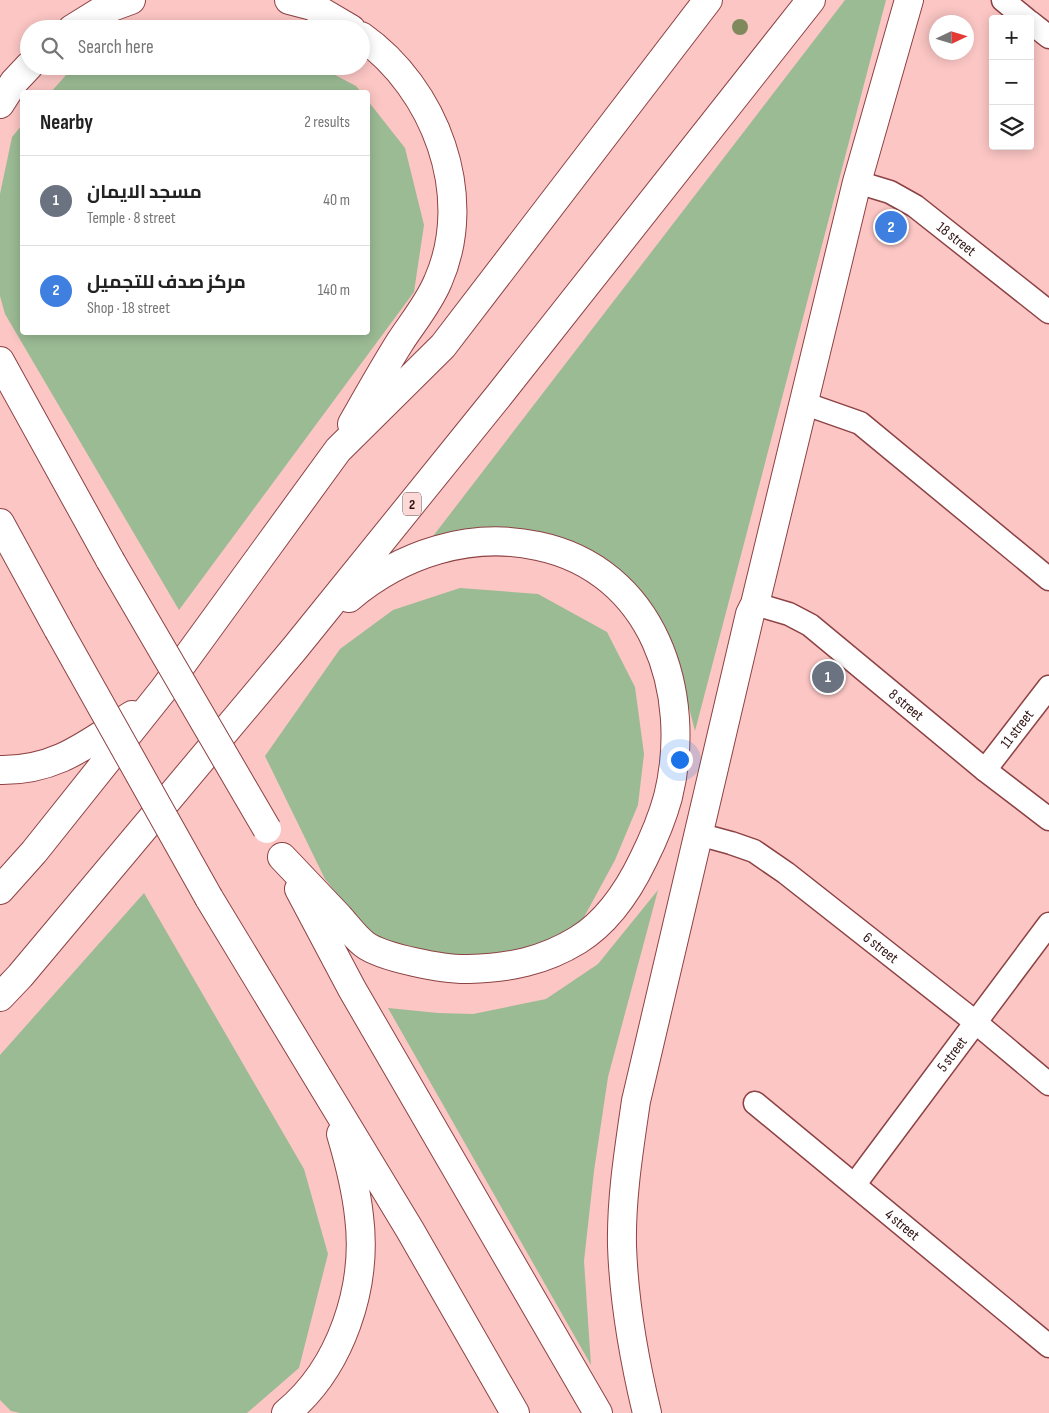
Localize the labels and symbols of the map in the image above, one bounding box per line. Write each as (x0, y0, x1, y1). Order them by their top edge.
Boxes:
north arrow (929, 15, 974, 60)
pin: 2 (875, 208, 907, 246)
street label: 18 street (933, 217, 980, 260)
road number: 2 (403, 492, 421, 516)
pin: 1 (812, 658, 844, 696)
street label: 8 street (885, 685, 928, 725)
street label: 11 street (996, 705, 1038, 752)
your location (667, 747, 693, 773)
street label: 6 street (859, 928, 903, 968)
street label: 5 street (933, 1032, 971, 1075)
street label: 4 street (881, 1205, 924, 1245)

